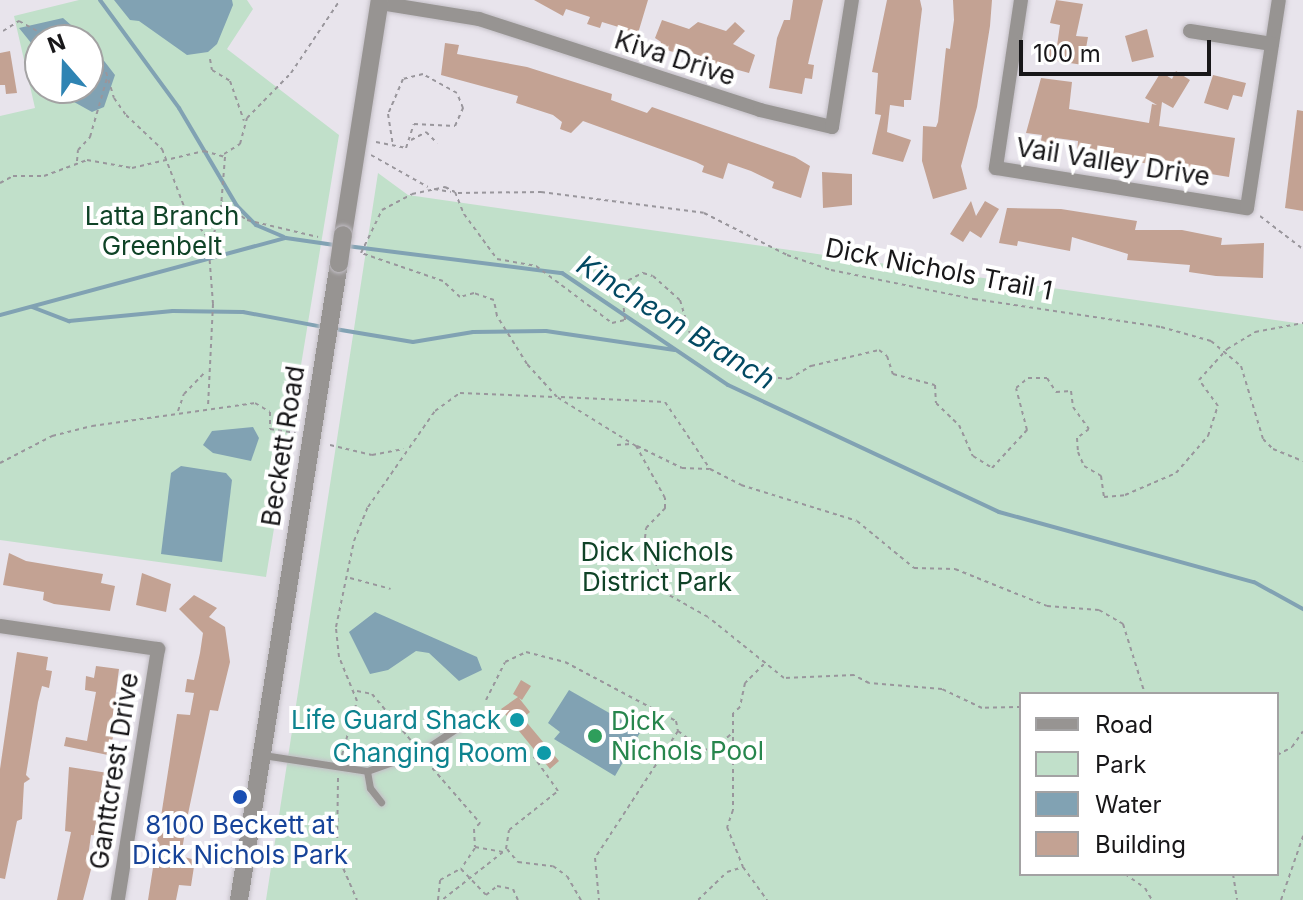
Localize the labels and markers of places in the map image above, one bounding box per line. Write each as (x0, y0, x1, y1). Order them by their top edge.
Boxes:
place label: Life Guard Shack (291, 704, 501, 736)
place label: Dick Nichols Pool (611, 705, 764, 766)
marker: Life Guard Shack (508, 711, 526, 729)
marker: Dick Nichols Pool (586, 727, 604, 745)
place label: Changing Room (333, 737, 528, 769)
marker: Changing Room (535, 744, 553, 762)
marker: 8100 Beckett at Dick Nichols Park (231, 788, 249, 806)
place label: 8100 Beckett at Dick Nichols Park (132, 809, 348, 870)

